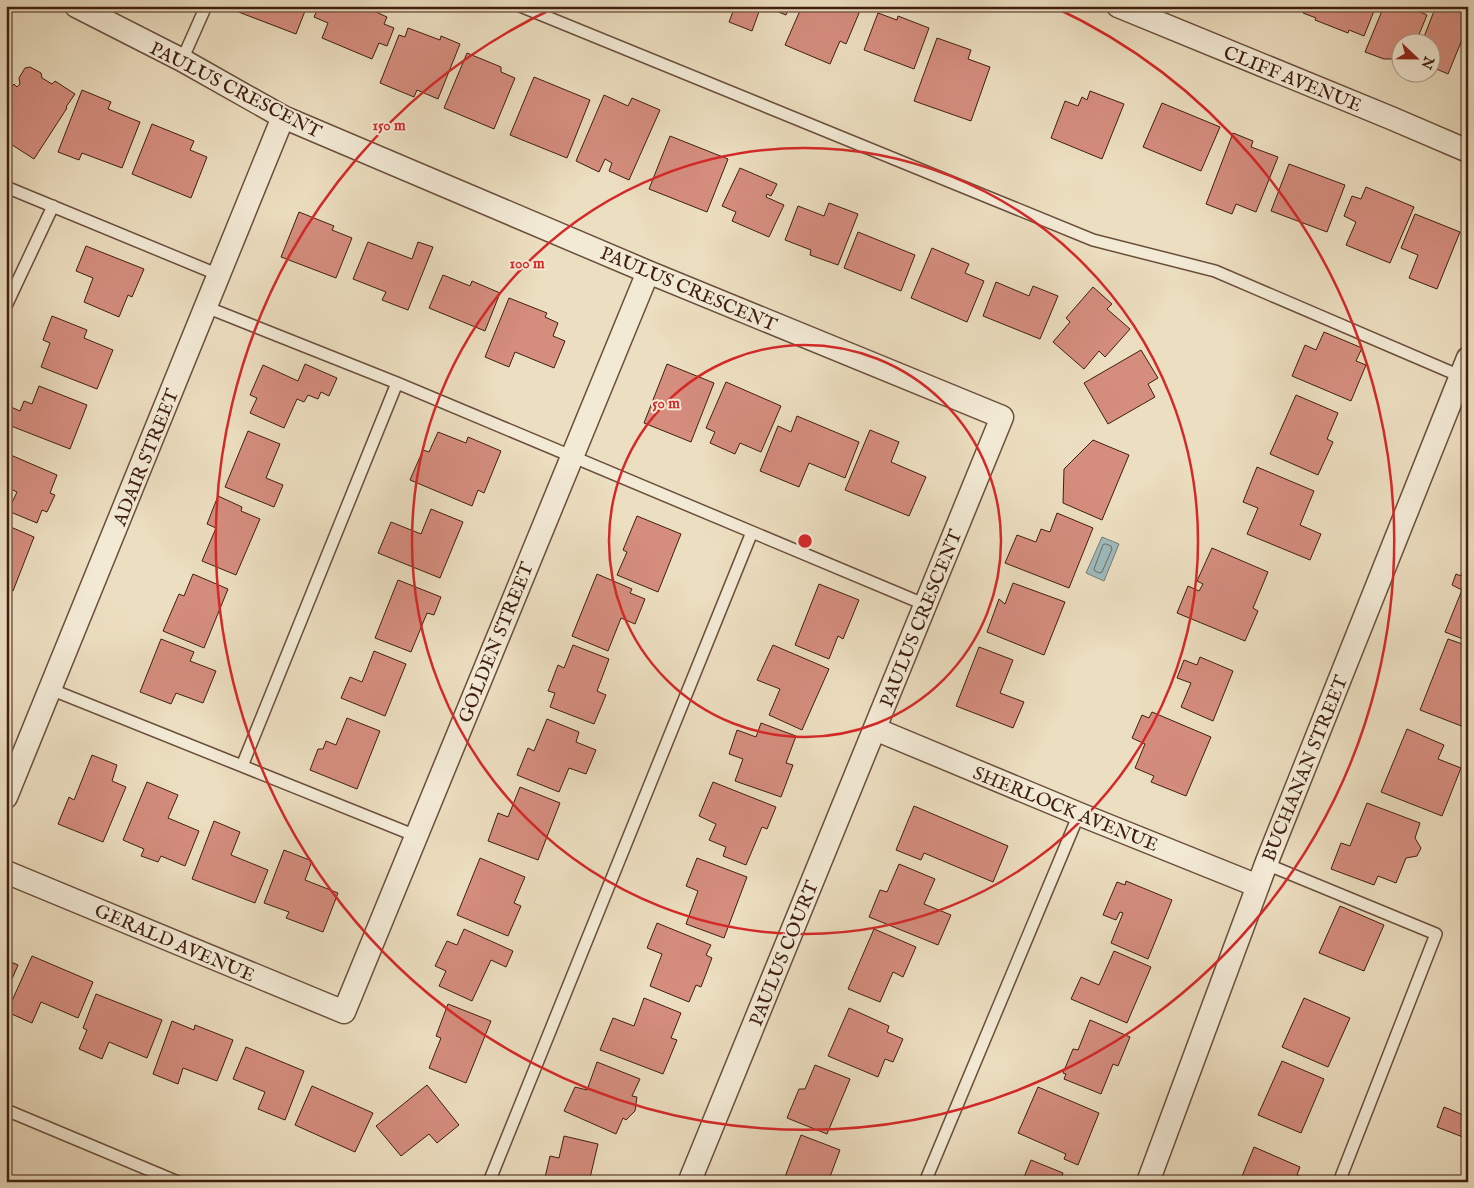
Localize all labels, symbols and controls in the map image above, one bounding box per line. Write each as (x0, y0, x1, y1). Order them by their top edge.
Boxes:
north arrow (1392, 32, 1442, 82)
street label: PAULUS CRESCENT (145, 37, 325, 145)
street label: CLIFF AVENUE (1220, 41, 1365, 118)
text: N (1417, 53, 1438, 71)
text: 150 m (372, 116, 406, 135)
street label: PAULUS CRESCENT (596, 242, 780, 338)
text: 100 m (509, 254, 545, 273)
street label: ADAIR STREET (108, 386, 185, 531)
text: 50 m (652, 394, 680, 413)
street label: PAULUS CRESCENT (875, 526, 969, 711)
centre of rings (796, 532, 814, 550)
street label: GOLDEN STREET (454, 559, 540, 727)
street label: BUCHANAN STREET (1258, 672, 1354, 865)
street label: SHERLOCK AVENUE (969, 762, 1161, 858)
street label: PAULUS COURT (745, 877, 825, 1030)
street label: GERALD AVENUE (91, 899, 258, 988)

